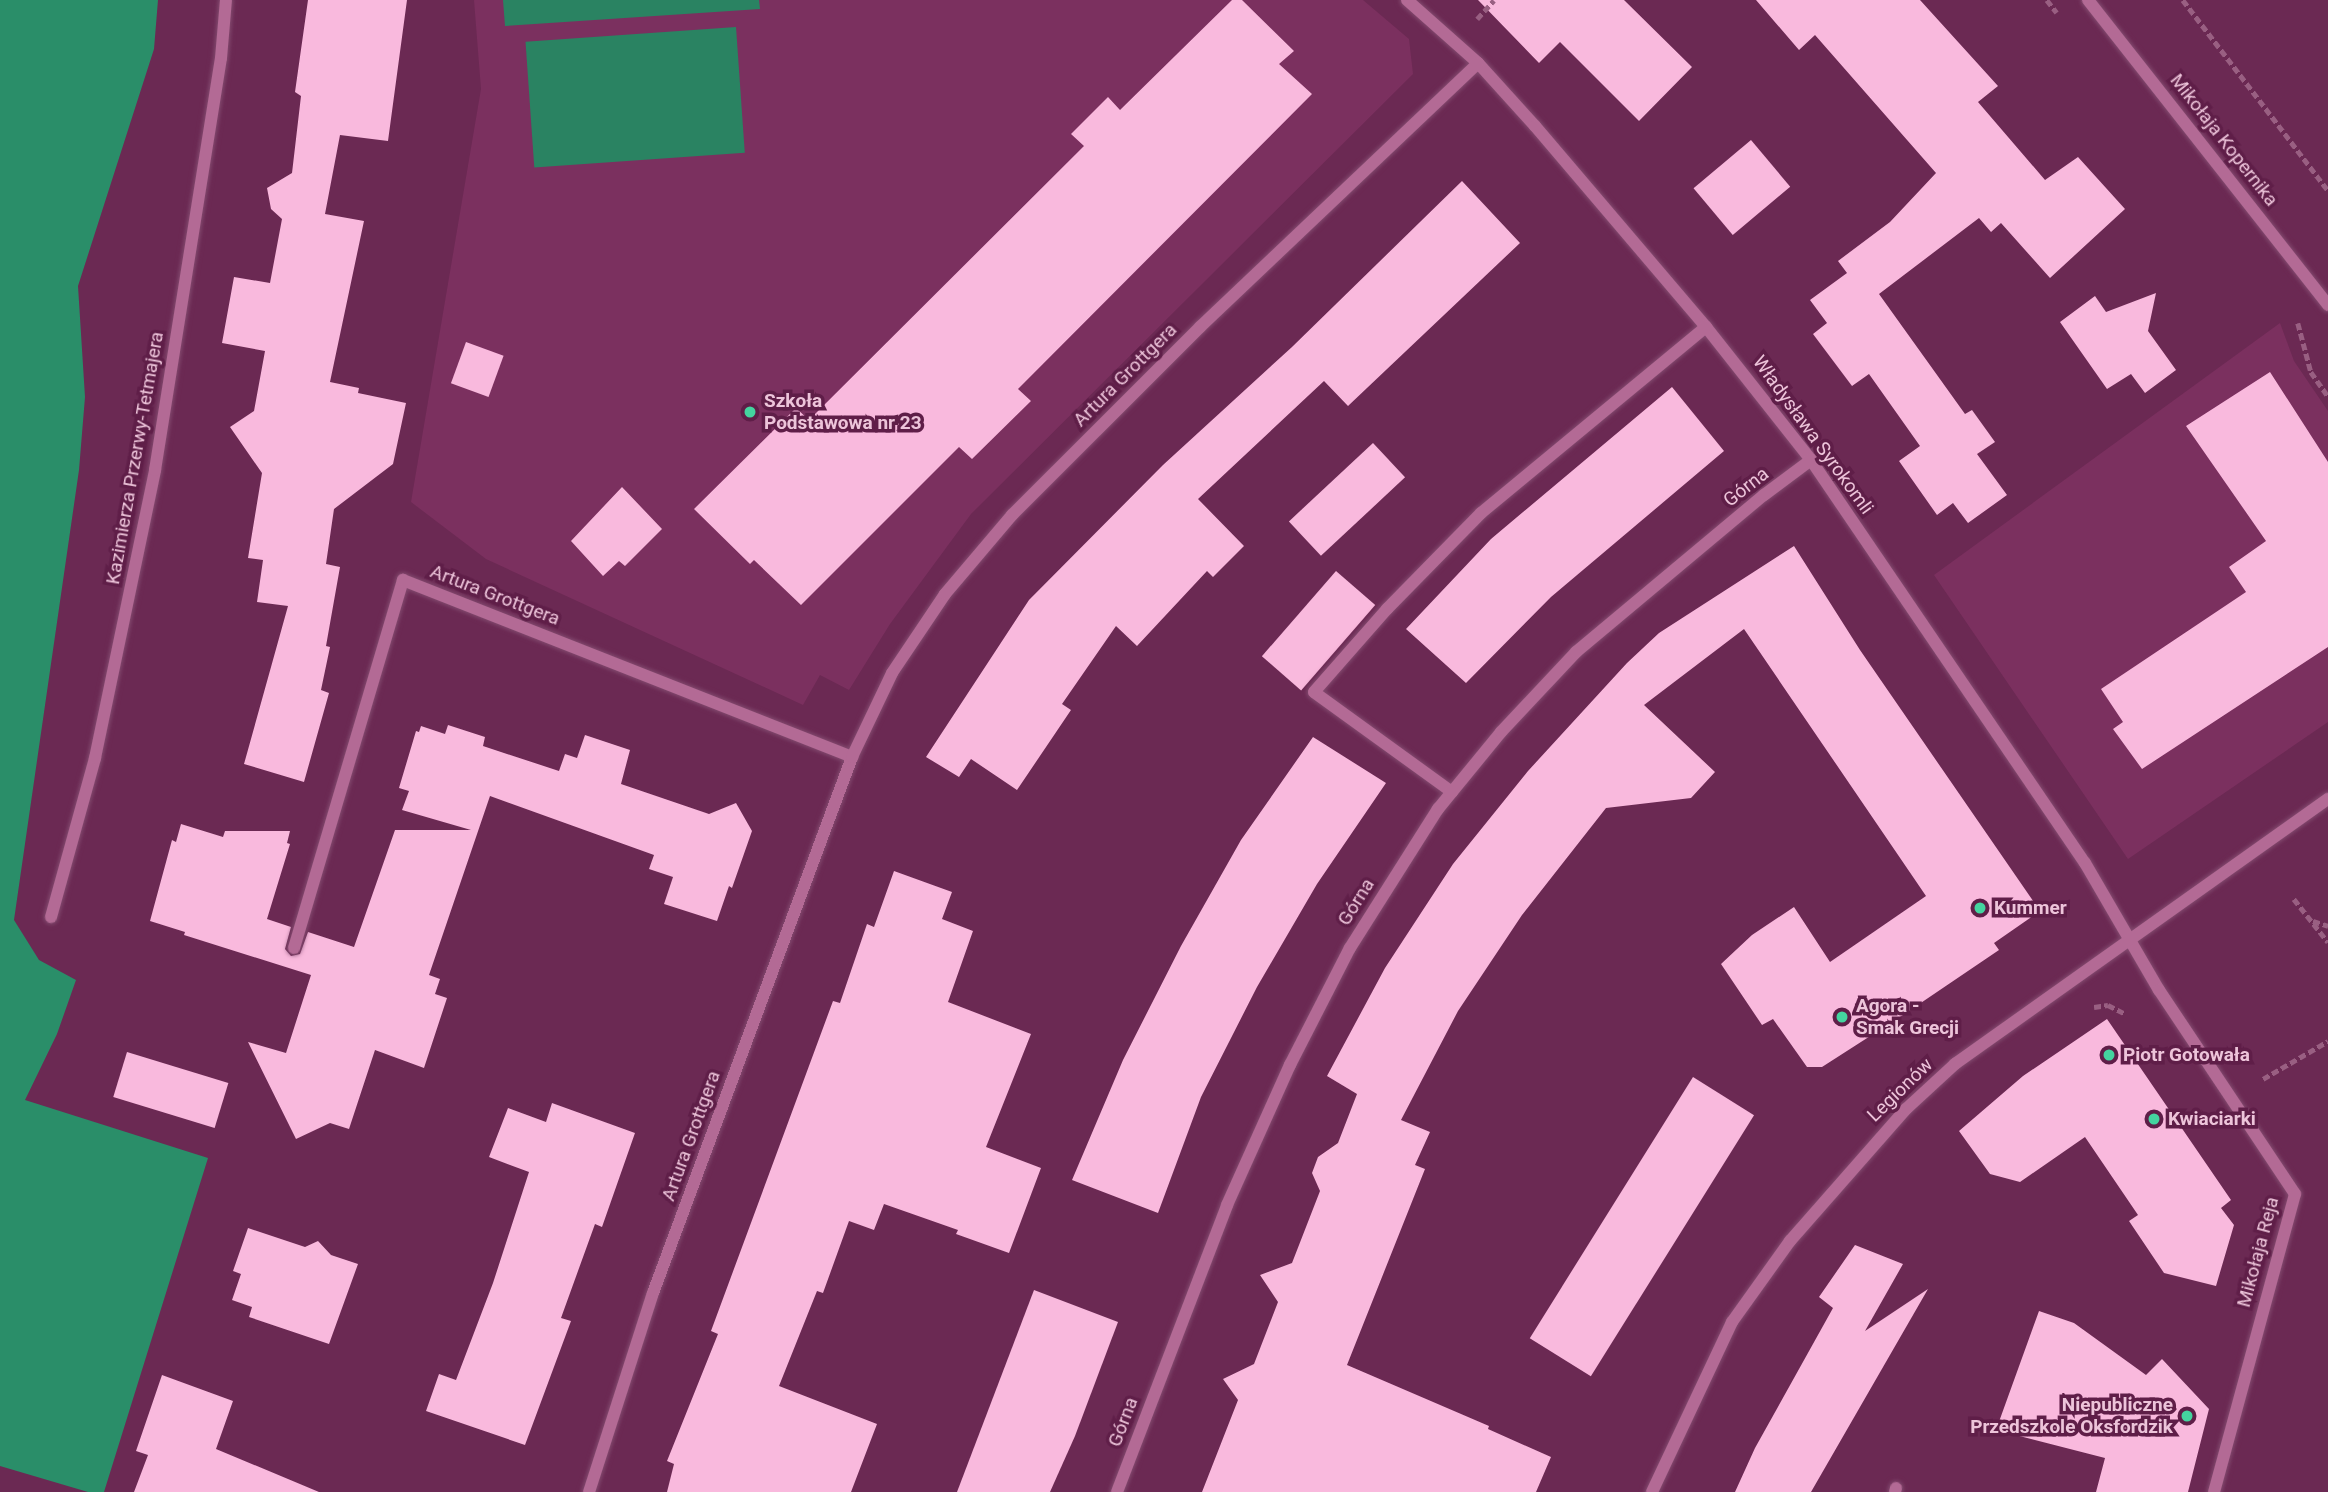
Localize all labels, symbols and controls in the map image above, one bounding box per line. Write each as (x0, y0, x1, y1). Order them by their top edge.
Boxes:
street label: Mikołaja Kopernika (2165, 69, 2283, 211)
street label: Artura Grottgera (1069, 319, 1181, 431)
street label: Kazimierza Przerwy-Tetmajera (102, 330, 168, 586)
street label: Władysława Syrokomli (1748, 351, 1878, 519)
place label: Szkoła Podstawowa nr 23 (764, 390, 922, 434)
marker: Szkoła Podstawowa nr 23 (742, 404, 758, 420)
street label: Górna (1719, 462, 1773, 512)
street label: Artura Grottgera (427, 560, 563, 630)
street label: Górna (1333, 874, 1379, 930)
place label: Kummer (1994, 897, 2067, 919)
marker: Kummer (1972, 900, 1988, 916)
place label: Agora - Smak Grecji (1856, 995, 1959, 1039)
marker: Agora - Smak Grecji (1834, 1009, 1850, 1025)
place label: Piotr Gotowała (2123, 1044, 2250, 1066)
marker: Piotr Gotowała (2101, 1047, 2117, 1063)
street label: Legionów (1863, 1053, 1937, 1127)
street label: Artura Grottgera (657, 1068, 725, 1204)
place label: Kwiaciarki (2168, 1108, 2256, 1130)
marker: Kwiaciarki (2146, 1111, 2162, 1127)
street label: Mikołaja Reja (2232, 1194, 2284, 1310)
street label: Górna (1103, 1394, 1143, 1450)
place label: Niepubliczne Przedszkole Oksfordzik (1970, 1394, 2173, 1438)
marker: Niepubliczne Przedszkole Oksfordzik (2179, 1408, 2195, 1424)

